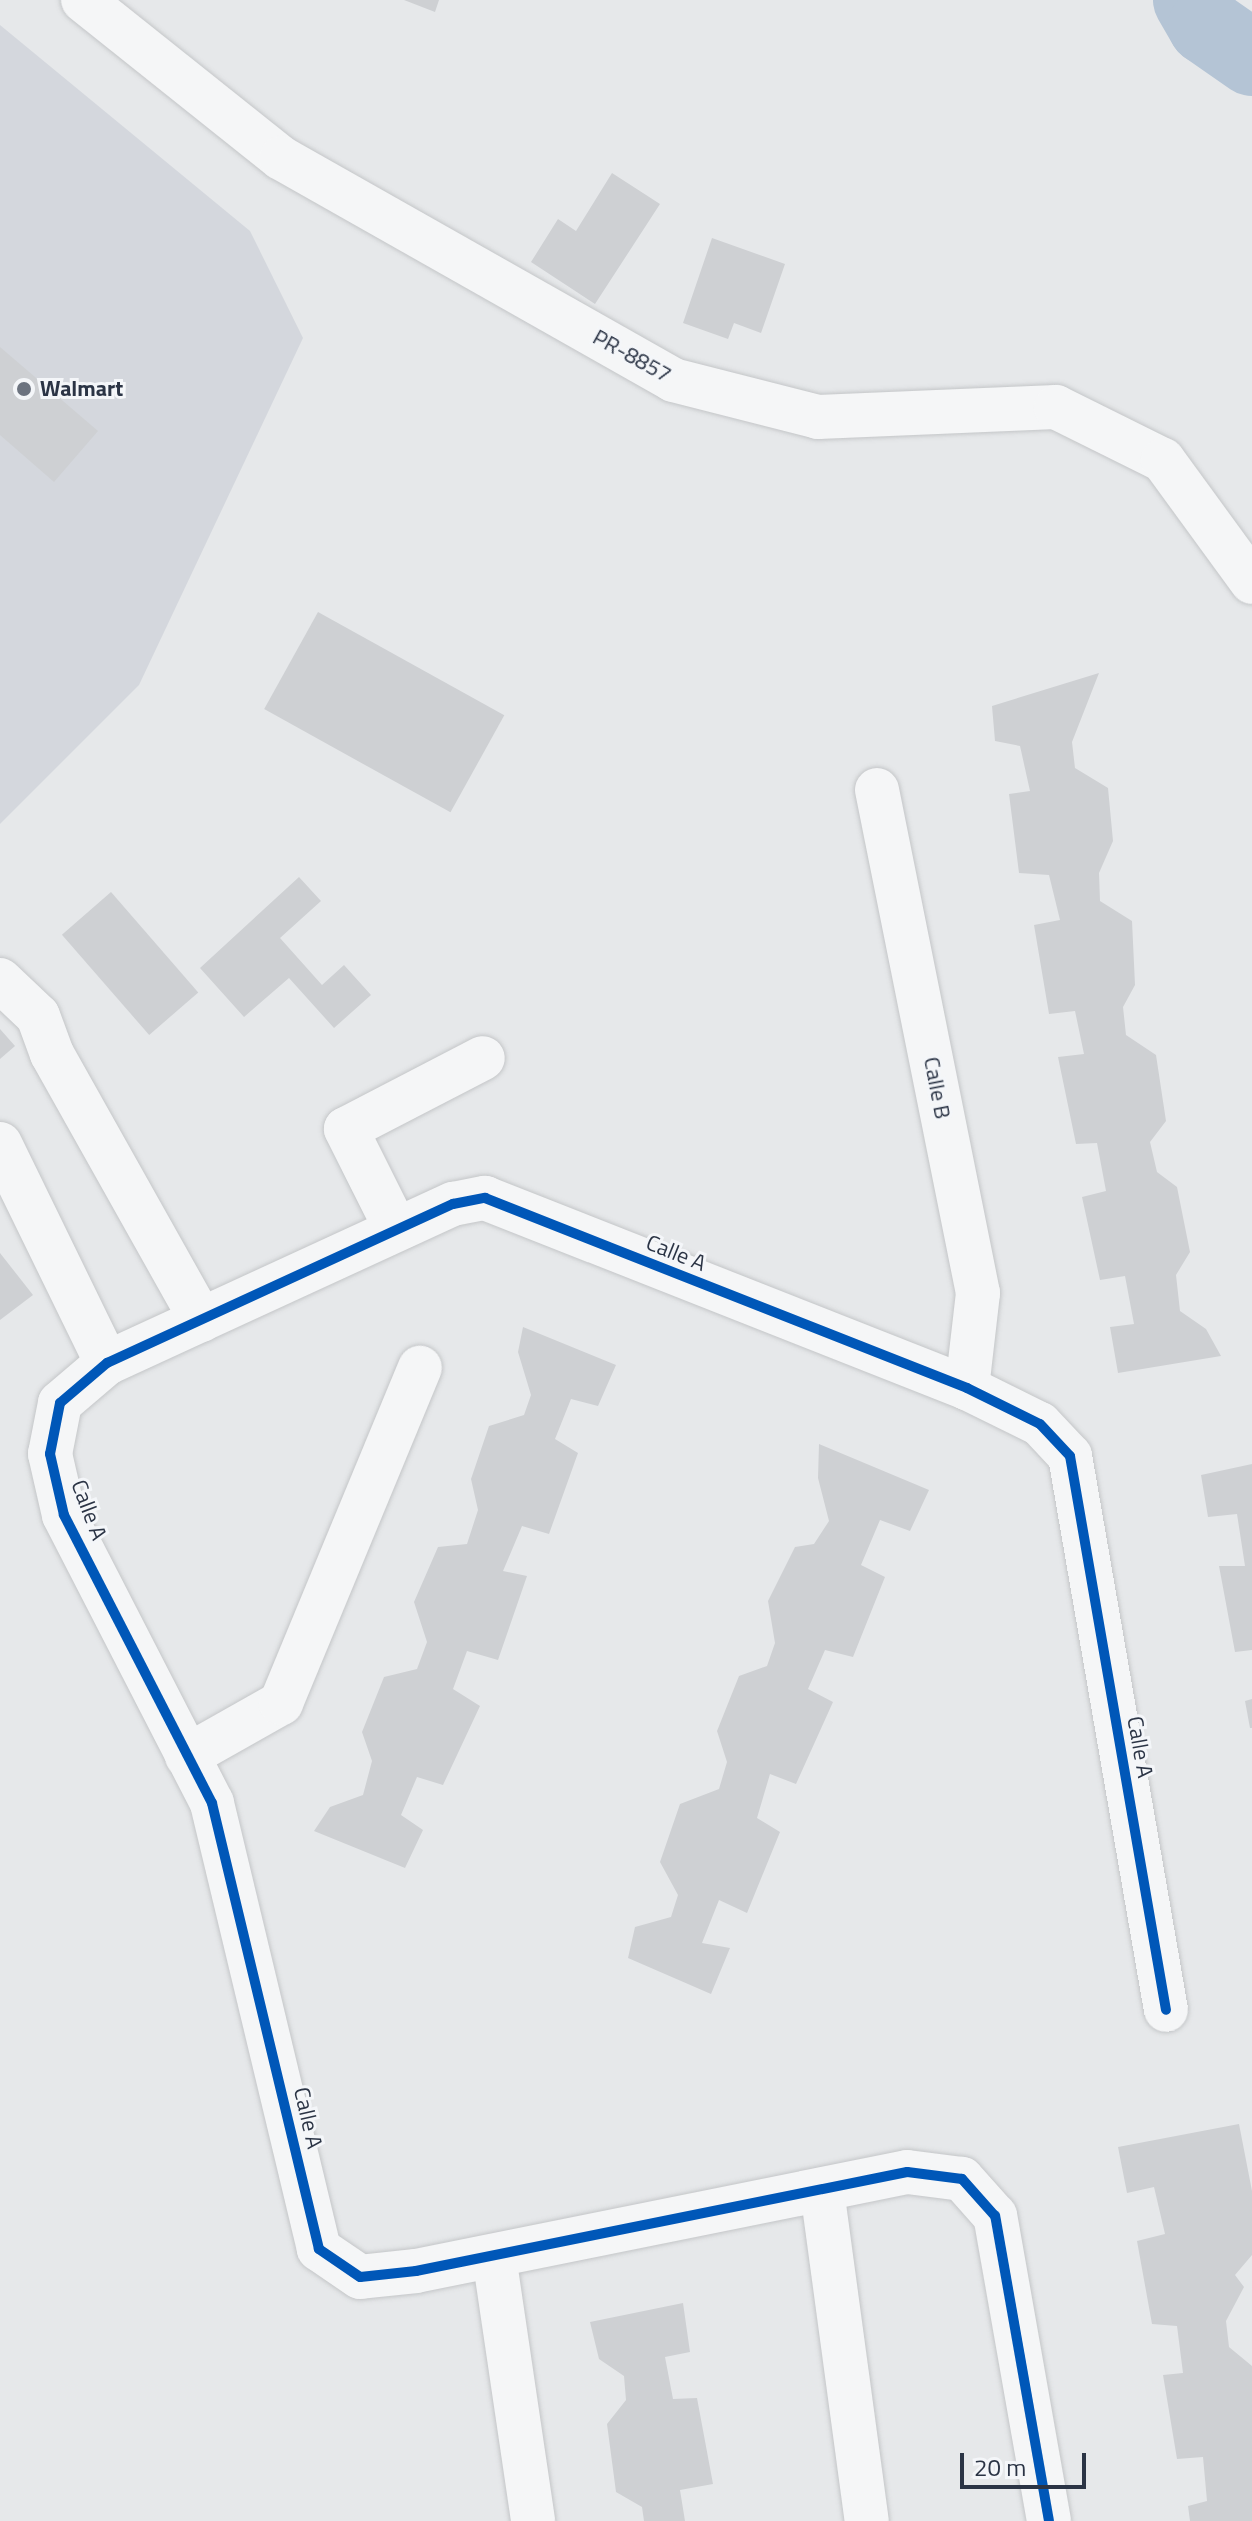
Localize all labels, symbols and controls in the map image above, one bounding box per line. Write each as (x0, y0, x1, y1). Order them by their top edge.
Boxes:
street label: PR-8857 (588, 324, 676, 388)
place label: Walmart (40, 376, 123, 402)
marker: Walmart (15, 380, 33, 398)
street label: Calle B (918, 1055, 956, 1121)
street label: Calle A (642, 1229, 710, 1277)
street label: Calle A (66, 1476, 112, 1544)
street label: Calle A (1122, 1714, 1158, 1780)
street label: Calle A (288, 2085, 328, 2151)
scale bar (964, 2437, 1090, 2487)
text: 20 m (974, 2449, 1026, 2485)

